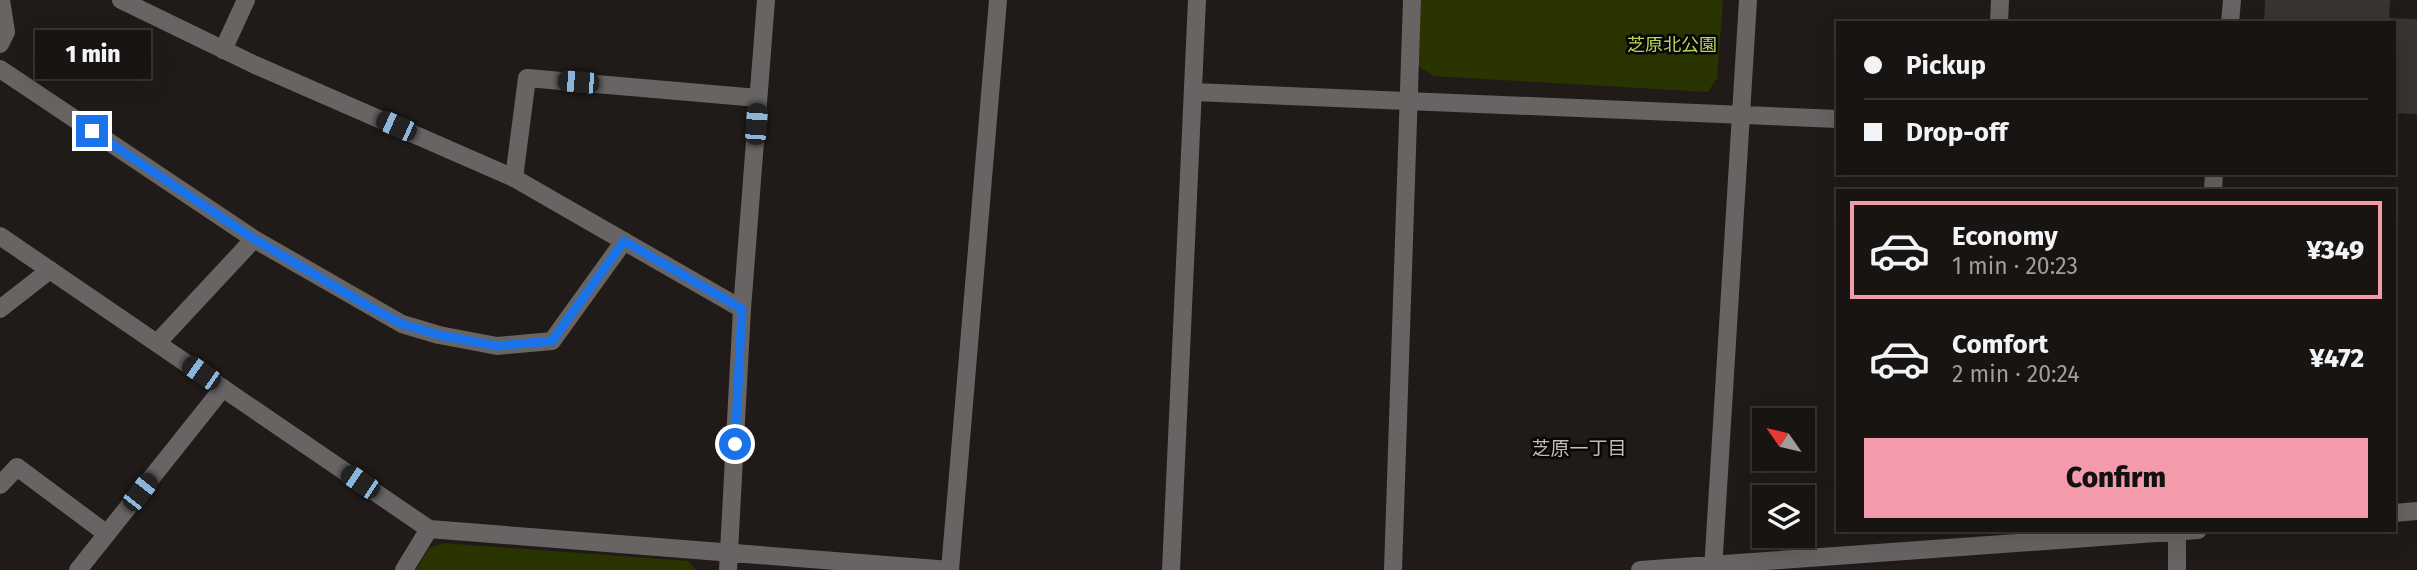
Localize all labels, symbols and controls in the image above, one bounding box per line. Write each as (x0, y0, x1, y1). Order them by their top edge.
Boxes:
callout: 1 min (34, 30, 150, 78)
park label: 芝原北公園 (1627, 34, 1717, 56)
text: 1 min (65, 40, 121, 68)
text: Pickup (1906, 50, 1986, 81)
car (557, 70, 600, 94)
car (745, 102, 768, 146)
car (373, 108, 420, 144)
route end (76, 115, 108, 147)
text: Drop-off (1906, 117, 2008, 148)
icon: car (1868, 219, 1931, 282)
text: Economy (1952, 221, 2058, 252)
text: ¥349 (2306, 235, 2364, 266)
text: 1 min · 20:23 (1952, 252, 2078, 280)
icon: car (1868, 327, 1931, 390)
text: Comfort (1952, 329, 2048, 360)
text: ¥472 (2310, 343, 2364, 374)
car (178, 352, 225, 394)
text: 2 min · 20:24 (1952, 360, 2080, 388)
north arrow (1752, 408, 1815, 471)
map controls (1752, 408, 1815, 548)
route start (719, 428, 751, 460)
district label: 芝原一丁目 (1531, 437, 1627, 460)
button: Confirm (1864, 438, 2368, 518)
car (337, 462, 384, 502)
car (119, 469, 162, 515)
button: layers (1752, 485, 1815, 548)

